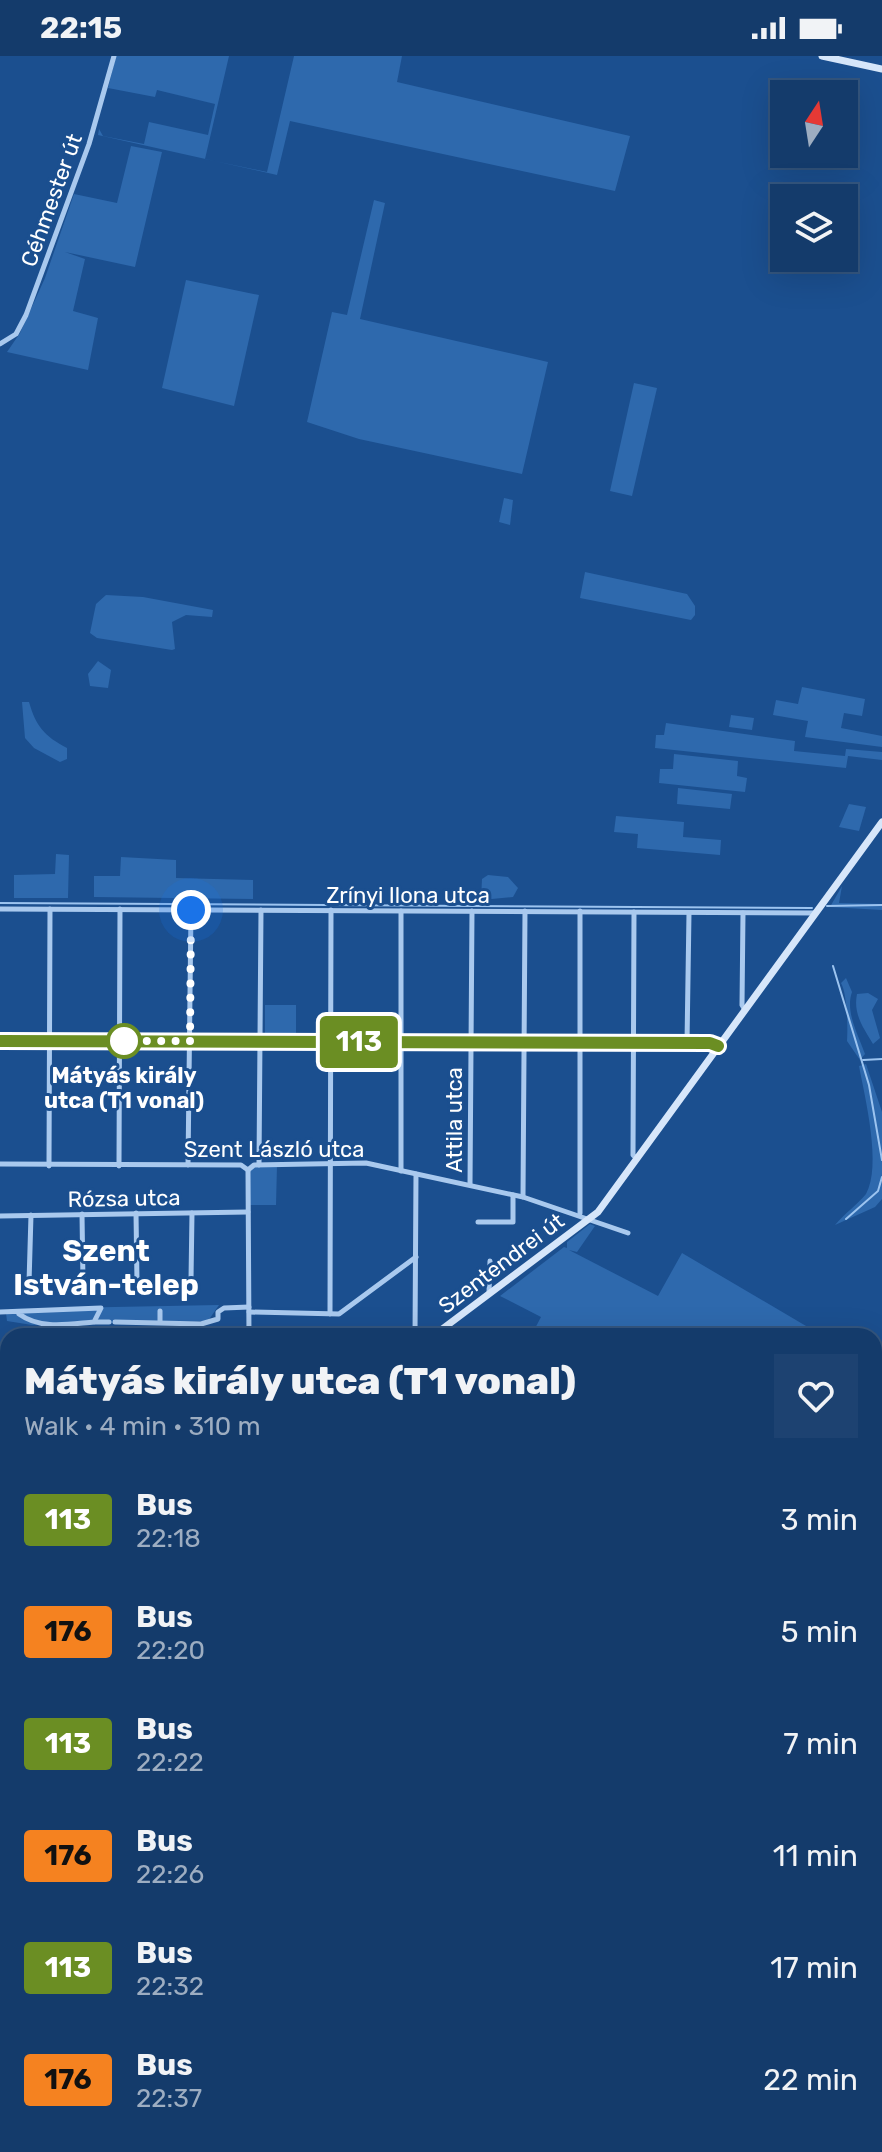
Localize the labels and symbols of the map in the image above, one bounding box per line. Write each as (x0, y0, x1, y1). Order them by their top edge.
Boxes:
north arrow (770, 80, 858, 168)
street label: Céhmester út (15, 130, 88, 270)
street label: Zrínyi Ilona utca (326, 882, 490, 909)
your location (171, 890, 211, 930)
line badge: 113 (313, 1016, 405, 1068)
marker: Mátyás király utca (T1 vonal) (107, 1024, 141, 1058)
place label: Mátyás király utca (T1 vonal) (44, 1062, 204, 1114)
street label: Attila utca (441, 1067, 468, 1173)
street label: Szent László utca (184, 1136, 364, 1163)
street label: Rózsa utca (67, 1184, 181, 1213)
street label: Szentendrei út (433, 1207, 570, 1320)
district label: Szent István-telep (13, 1233, 199, 1303)

